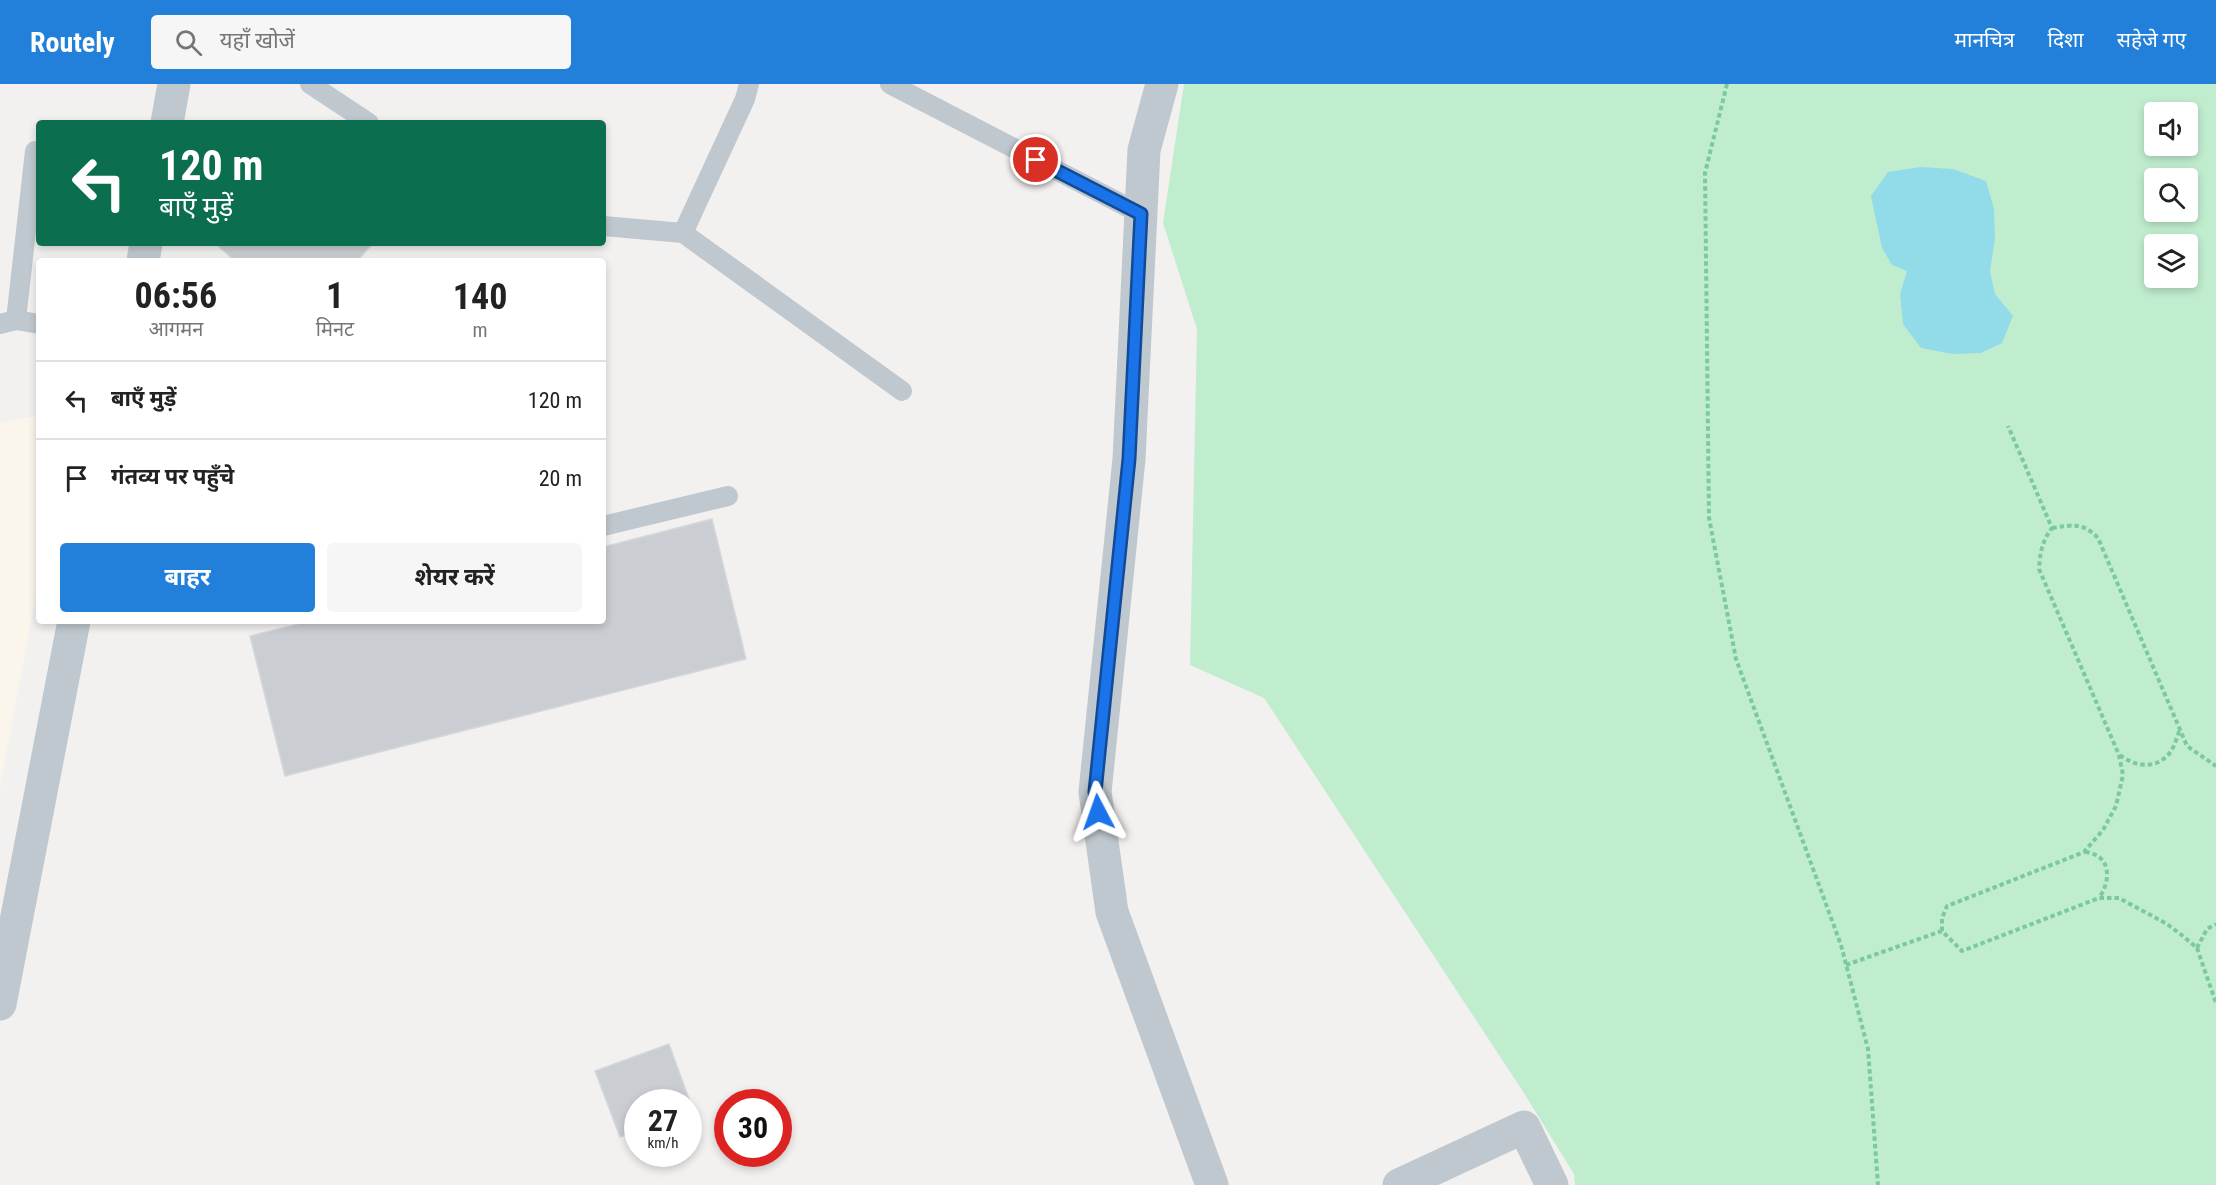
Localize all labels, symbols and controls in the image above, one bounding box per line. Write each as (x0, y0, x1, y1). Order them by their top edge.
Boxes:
search box (151, 15, 571, 69)
text: Routely (30, 26, 115, 59)
icon: search (172, 26, 205, 59)
text: यहाँ खोजें (220, 28, 295, 53)
text: मानचित्र (1954, 28, 2015, 52)
text: दिशा (2048, 28, 2084, 52)
text: सहेजे गए (2117, 28, 2186, 52)
map controls (2144, 102, 2198, 288)
button: sound (2144, 102, 2198, 156)
pin (1010, 134, 1061, 185)
text: 120 m (159, 141, 264, 190)
icon: arrive (1019, 143, 1052, 176)
icon: left (60, 144, 138, 222)
button: search (2144, 168, 2198, 222)
text: बाएँ मुड़ें (159, 191, 233, 223)
button: layers (2144, 234, 2198, 288)
text: 06:56 (135, 275, 217, 317)
text: 1 (326, 275, 344, 317)
text: 140 (453, 276, 507, 318)
text: आगमन (149, 317, 203, 341)
text: मिनट (316, 317, 354, 341)
text: m (473, 318, 488, 342)
icon: left (60, 384, 93, 417)
text: बाएँ मुड़ें (111, 386, 176, 411)
text: 120 m (528, 388, 582, 413)
icon: arrive (60, 462, 93, 495)
text: गंतव्य पर पहुँचे (111, 464, 234, 489)
text: 20 m (539, 466, 582, 491)
button: बाहर (60, 543, 315, 612)
button: शेयर करें (327, 543, 582, 612)
position arrow (1066, 780, 1130, 844)
speed limit sign: 30 (714, 1089, 792, 1167)
text: 27 (648, 1103, 678, 1138)
text: km/h (648, 1134, 678, 1152)

